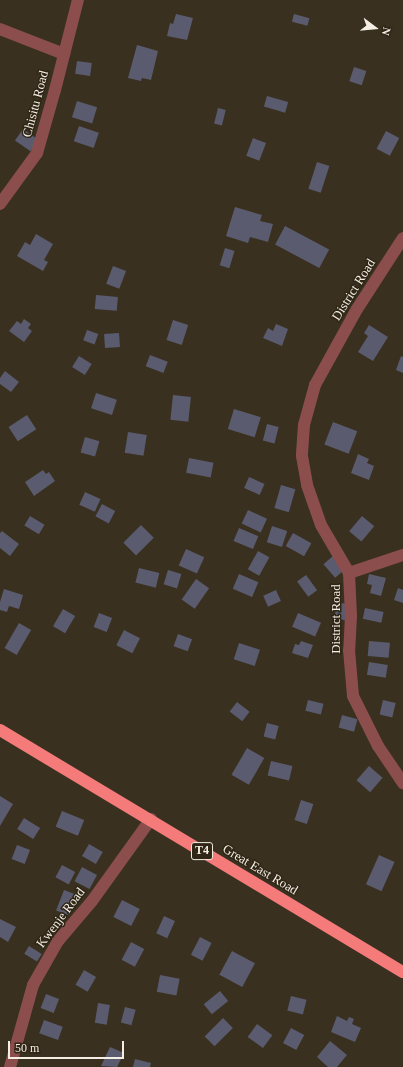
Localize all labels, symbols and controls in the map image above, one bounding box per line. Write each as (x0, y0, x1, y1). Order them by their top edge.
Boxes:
north arrow (355, 8, 395, 48)
text: N (380, 26, 393, 37)
street label: Chisitu Road (20, 69, 52, 139)
street label: District Road (329, 256, 379, 324)
street label: District Road (328, 584, 344, 654)
road number: T4 (190, 841, 214, 861)
street label: Great East Road (219, 841, 301, 899)
street label: Kwenje Road (33, 885, 89, 951)
scale bar (10, 1033, 126, 1059)
text: 50 m (15, 1041, 39, 1055)

